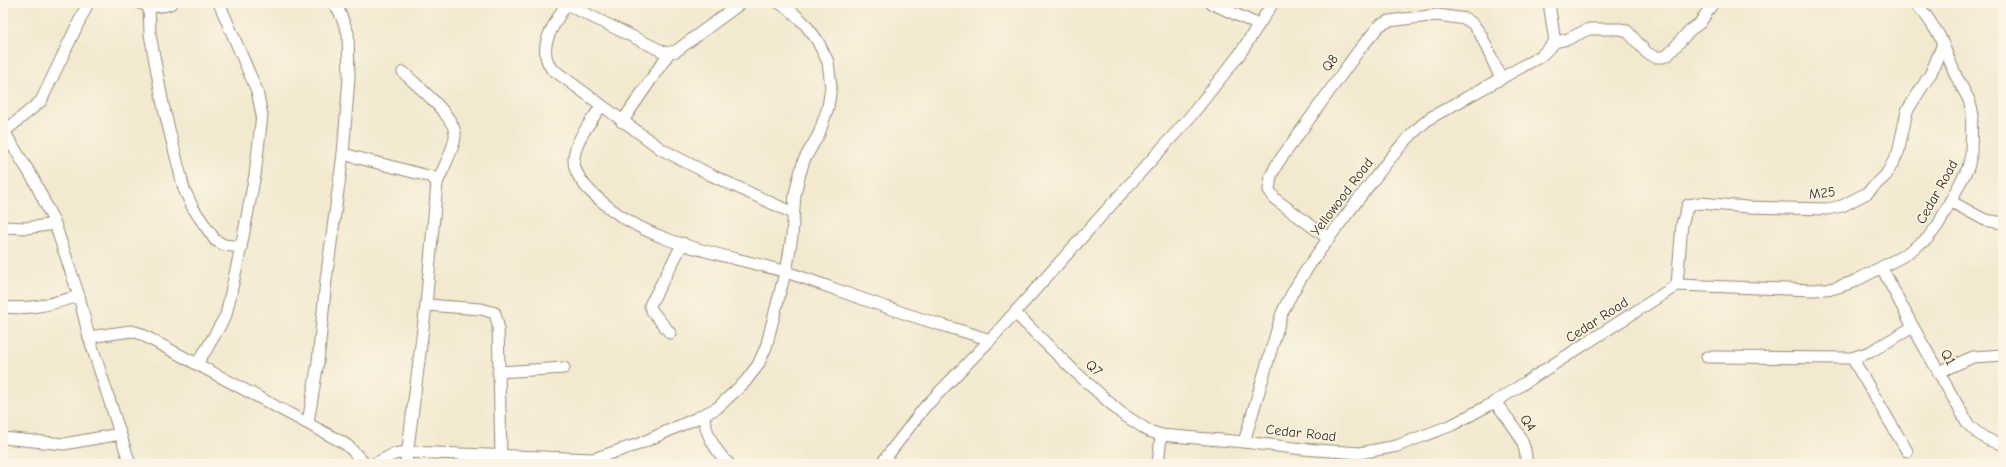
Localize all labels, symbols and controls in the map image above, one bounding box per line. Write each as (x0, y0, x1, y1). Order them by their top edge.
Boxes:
street label: Q8 (1318, 51, 1342, 75)
street label: Yellowood Road (1307, 155, 1377, 239)
street label: Cedar Road (1912, 157, 1962, 227)
street label: M25 (1808, 183, 1836, 203)
street label: Cedar Road (1563, 294, 1631, 346)
street label: Q1 (1937, 346, 1959, 368)
street label: Q7 (1082, 356, 1106, 380)
street label: Q4 (1516, 411, 1540, 435)
street label: Cedar Road (1265, 421, 1337, 445)

